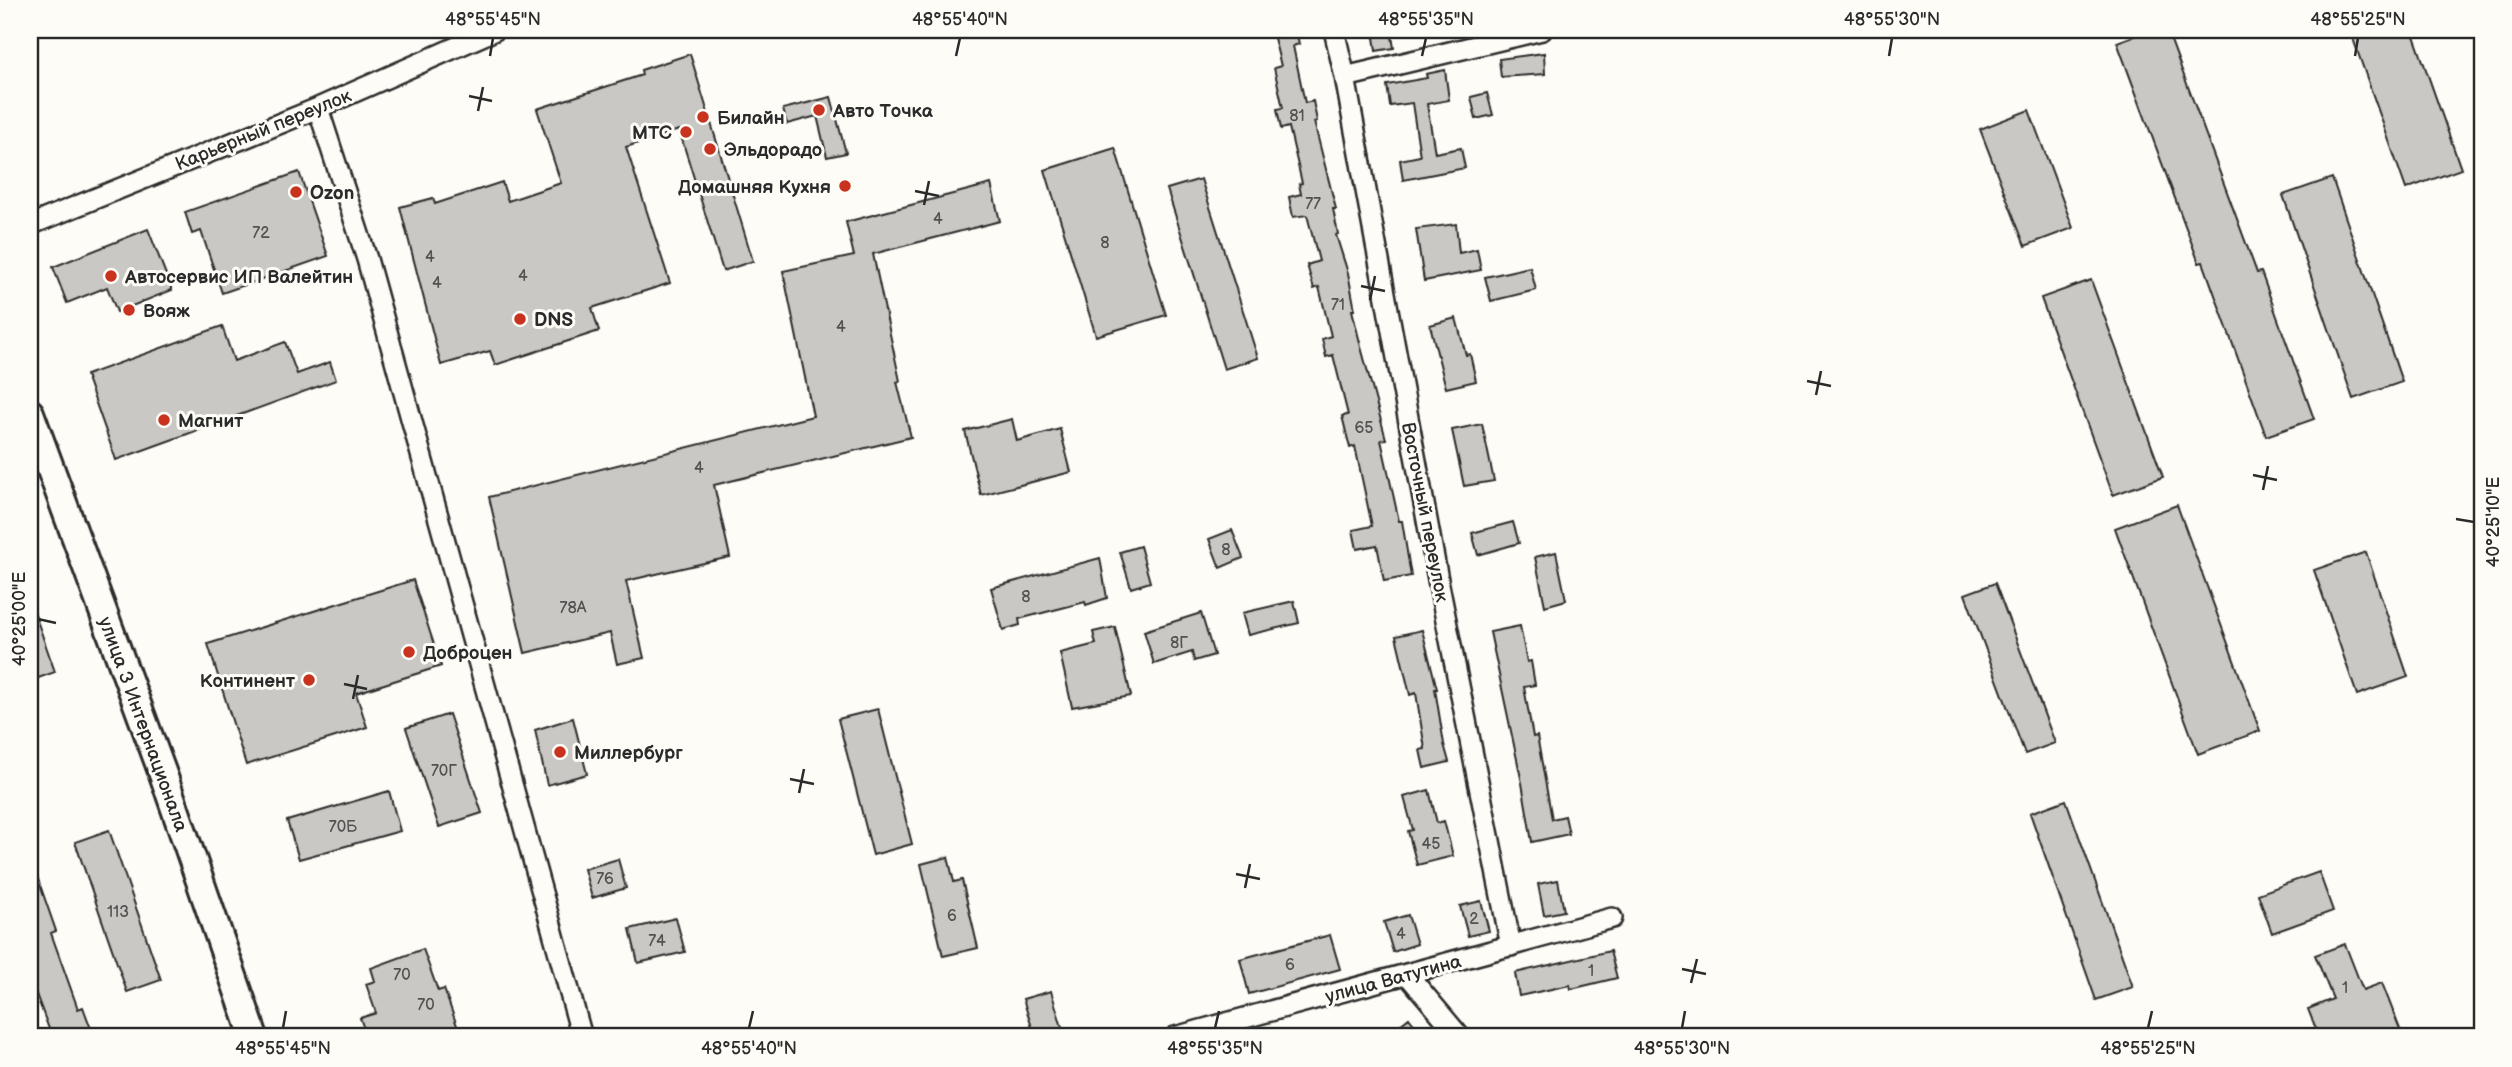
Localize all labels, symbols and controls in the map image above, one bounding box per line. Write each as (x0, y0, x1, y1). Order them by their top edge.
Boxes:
text: 48°55'45"N (445, 9, 541, 30)
text: 48°55'40"N (912, 9, 1008, 30)
text: 48°55'35"N (1378, 9, 1474, 30)
text: 48°55'30"N (1844, 9, 1940, 30)
text: 48°55'25"N (2310, 9, 2406, 30)
street label: Карьерный переулок (172, 85, 355, 176)
place label: Авто Точка (832, 100, 934, 123)
marker: Авто Точка (811, 102, 827, 118)
place label: Билайн (717, 107, 785, 130)
house number: 81 (1289, 107, 1305, 126)
marker: Билайн (695, 109, 711, 125)
place label: МТС (632, 122, 672, 145)
marker: МТС (678, 124, 694, 140)
place label: Эльдорадо (724, 139, 822, 162)
marker: Эльдорадо (702, 141, 718, 157)
place label: Домашняя Кухня (678, 176, 831, 199)
marker: Домашняя Кухня (837, 178, 853, 194)
place label: Ozon (310, 182, 354, 205)
marker: Ozon (288, 184, 304, 200)
house number: 77 (1305, 195, 1321, 214)
house number: 4 (933, 210, 943, 229)
house number: 72 (252, 224, 270, 243)
house number: 8 (1100, 234, 1110, 253)
house number: 4 (425, 248, 435, 267)
place label: Автосервис ИП Валейтин (124, 266, 353, 289)
house number: 4 (518, 267, 528, 286)
marker: Автосервис ИП Валейтин (103, 268, 119, 284)
house number: 4 (432, 274, 442, 293)
house number: 71 (1331, 296, 1345, 315)
place label: Вояж (143, 300, 190, 323)
marker: Вояж (121, 302, 137, 318)
place label: DNS (534, 309, 573, 332)
marker: DNS (512, 311, 528, 327)
house number: 4 (836, 318, 846, 337)
place label: Магнит (178, 410, 243, 433)
marker: Магнит (156, 412, 172, 428)
house number: 65 (1355, 419, 1373, 438)
street label: Восточный переулок (1396, 421, 1453, 604)
house number: 4 (694, 459, 704, 478)
text: 40°25'10"E (2483, 476, 2504, 567)
house number: 8 (1221, 541, 1231, 560)
text: 40°25'00"E (9, 572, 30, 666)
house number: 8 (1021, 588, 1031, 607)
house number: 78А (560, 599, 587, 618)
street label: улица 3 Интернационала (93, 614, 192, 835)
house number: 8Г (1170, 634, 1188, 653)
place label: Доброцен (423, 642, 513, 665)
marker: Доброцен (401, 644, 417, 660)
place label: Континент (200, 670, 295, 693)
marker: Континент (301, 672, 317, 688)
place label: Миллербург (574, 742, 683, 765)
marker: Миллербург (552, 744, 568, 760)
house number: 70Г (431, 762, 457, 781)
house number: 70Б (329, 818, 358, 837)
house number: 45 (1422, 835, 1440, 854)
house number: 76 (596, 870, 614, 889)
house number: 113 (107, 903, 129, 922)
house number: 6 (947, 907, 957, 926)
house number: 2 (1469, 910, 1479, 929)
house number: 4 (1396, 925, 1406, 944)
house number: 74 (648, 932, 666, 951)
street label: улица Ватутина (1323, 950, 1464, 1009)
house number: 6 (1285, 956, 1295, 975)
house number: 1 (1588, 962, 1594, 981)
house number: 70 (393, 966, 411, 985)
house number: 1 (2342, 979, 2348, 998)
house number: 70 (417, 996, 435, 1015)
text: 48°55'45"N (235, 1038, 331, 1059)
text: 48°55'40"N (701, 1038, 797, 1059)
text: 48°55'35"N (1167, 1038, 1263, 1059)
text: 48°55'30"N (1634, 1038, 1730, 1059)
text: 48°55'25"N (2100, 1038, 2196, 1059)

